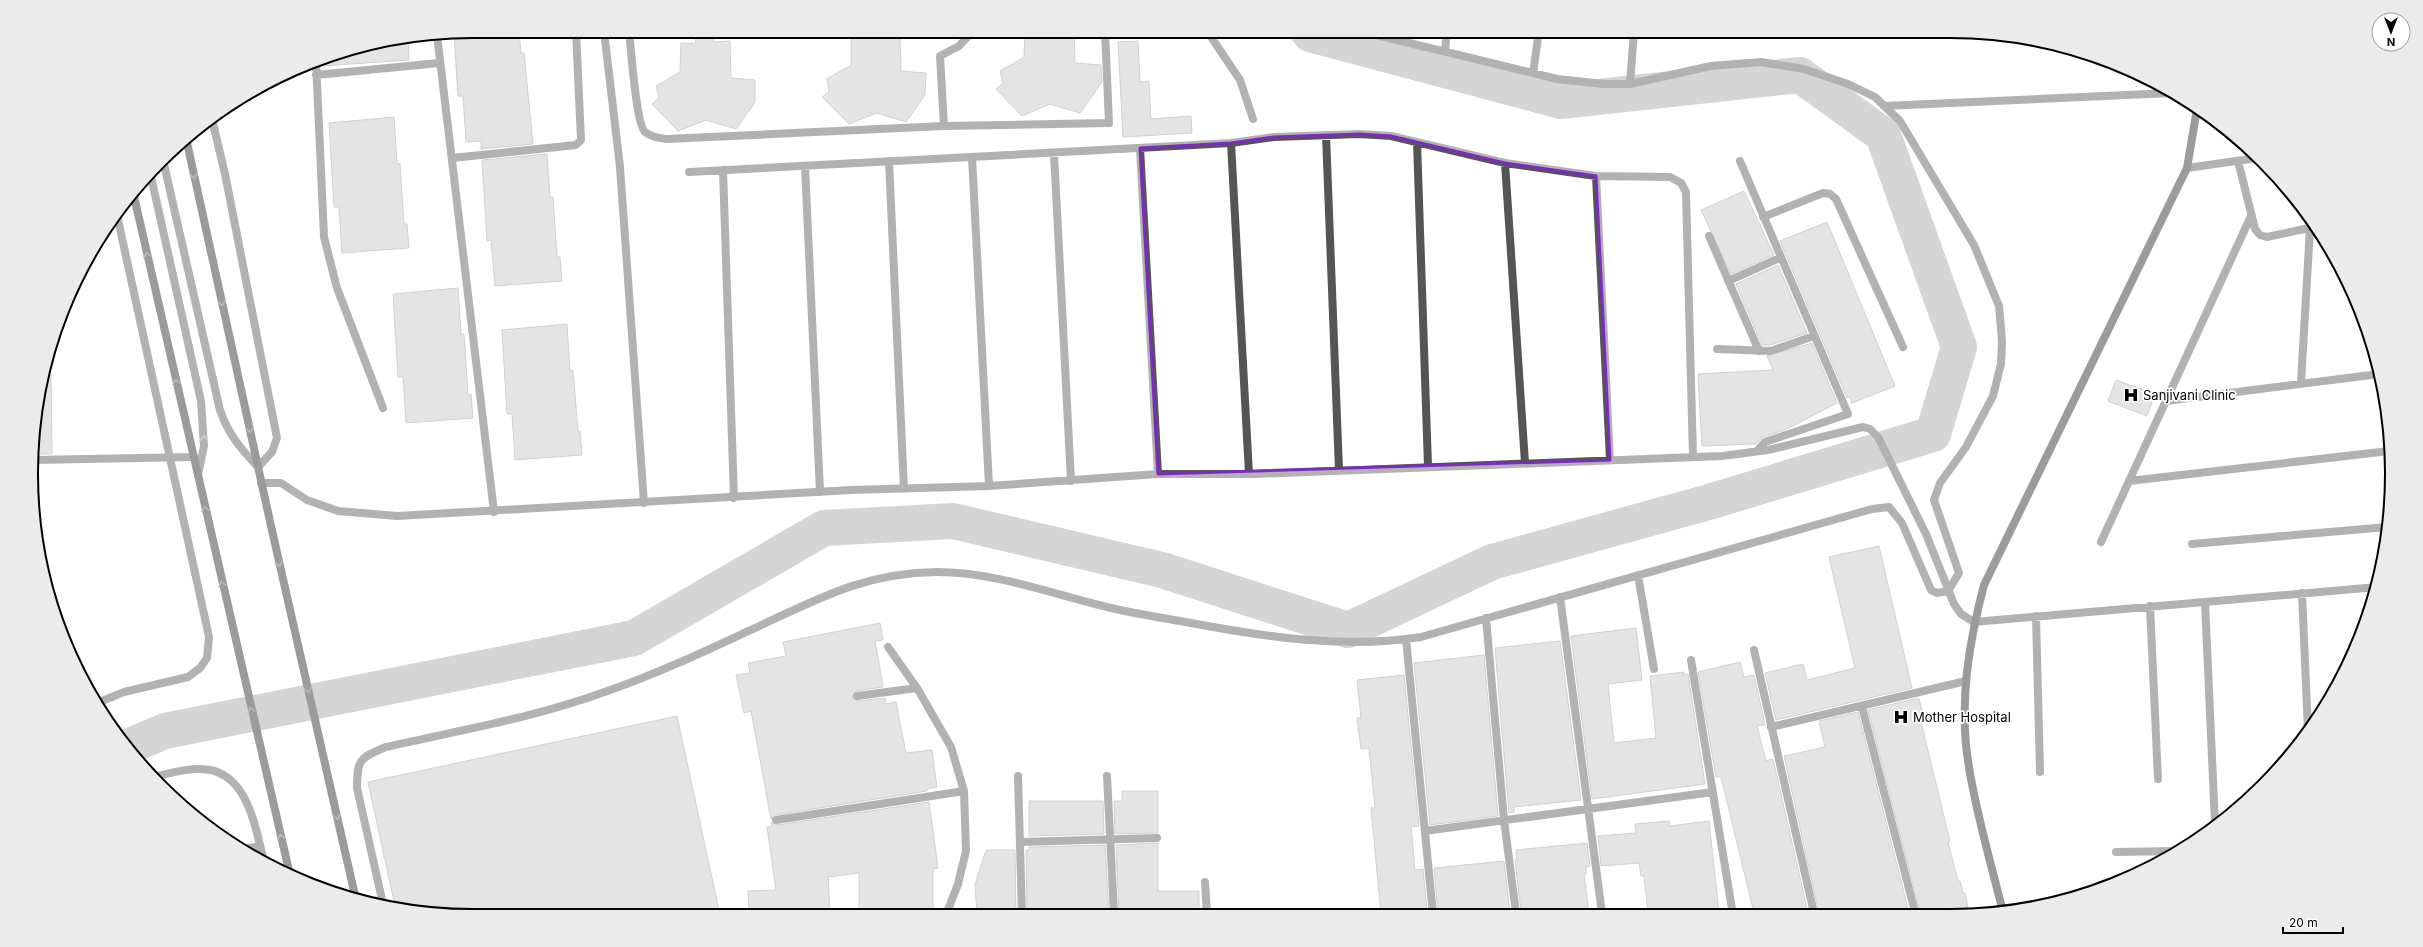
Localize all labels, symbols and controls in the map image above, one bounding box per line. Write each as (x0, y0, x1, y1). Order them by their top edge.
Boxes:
north arrow (2371, 12, 2411, 52)
text: N (2387, 35, 2395, 49)
one-way arrow (190, 173, 198, 179)
one-way arrow (144, 252, 152, 258)
one-way arrow (217, 300, 225, 306)
one-way arrow (172, 379, 181, 386)
hospital icon: Sanjivani Clinic (2122, 386, 2140, 404)
place label: Sanjivani Clinic (2143, 387, 2236, 403)
one-way arrow (245, 427, 253, 433)
one-way arrow (200, 435, 208, 441)
one-way arrow (201, 506, 210, 512)
one-way arrow (275, 560, 283, 567)
one-way arrow (218, 581, 226, 587)
one-way arrow (304, 687, 312, 693)
one-way arrow (248, 707, 256, 713)
hospital icon: Mother Hospital (1892, 708, 1910, 726)
place label: Mother Hospital (1913, 709, 2011, 725)
one-way arrow (333, 814, 341, 820)
one-way arrow (277, 834, 286, 841)
scale bar (2283, 909, 2343, 935)
text: 20 m (2289, 915, 2318, 930)

